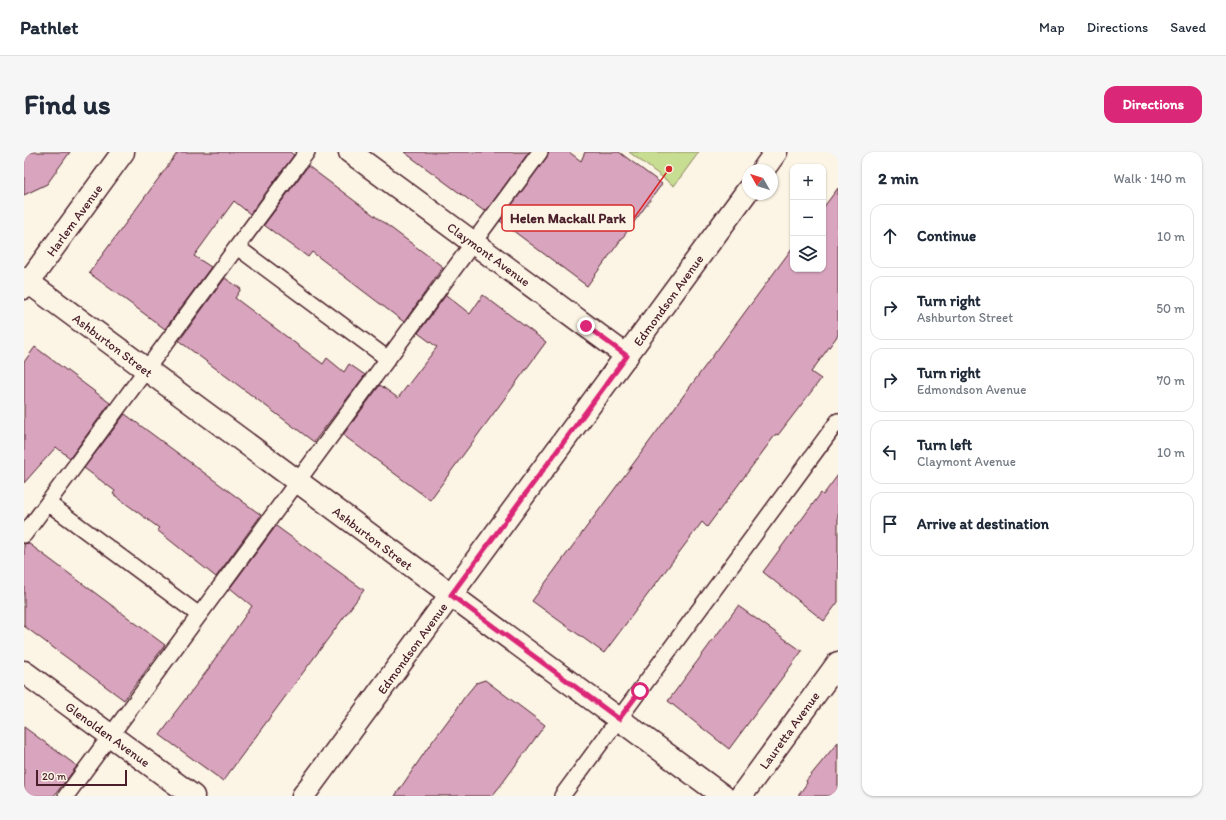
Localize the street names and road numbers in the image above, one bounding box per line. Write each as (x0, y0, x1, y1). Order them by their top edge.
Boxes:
street label: Harlem Avenue (43, 181, 106, 259)
street label: Claymont Avenue (444, 219, 533, 290)
street label: Edmondson Avenue (630, 252, 707, 349)
street label: Ashburton Street (70, 310, 156, 380)
street label: Ashburton Street (330, 503, 416, 573)
street label: Edmondson Avenue (374, 600, 451, 697)
street label: Lauretta Avenue (756, 689, 823, 772)
street label: Glenolden Avenue (63, 699, 153, 770)

